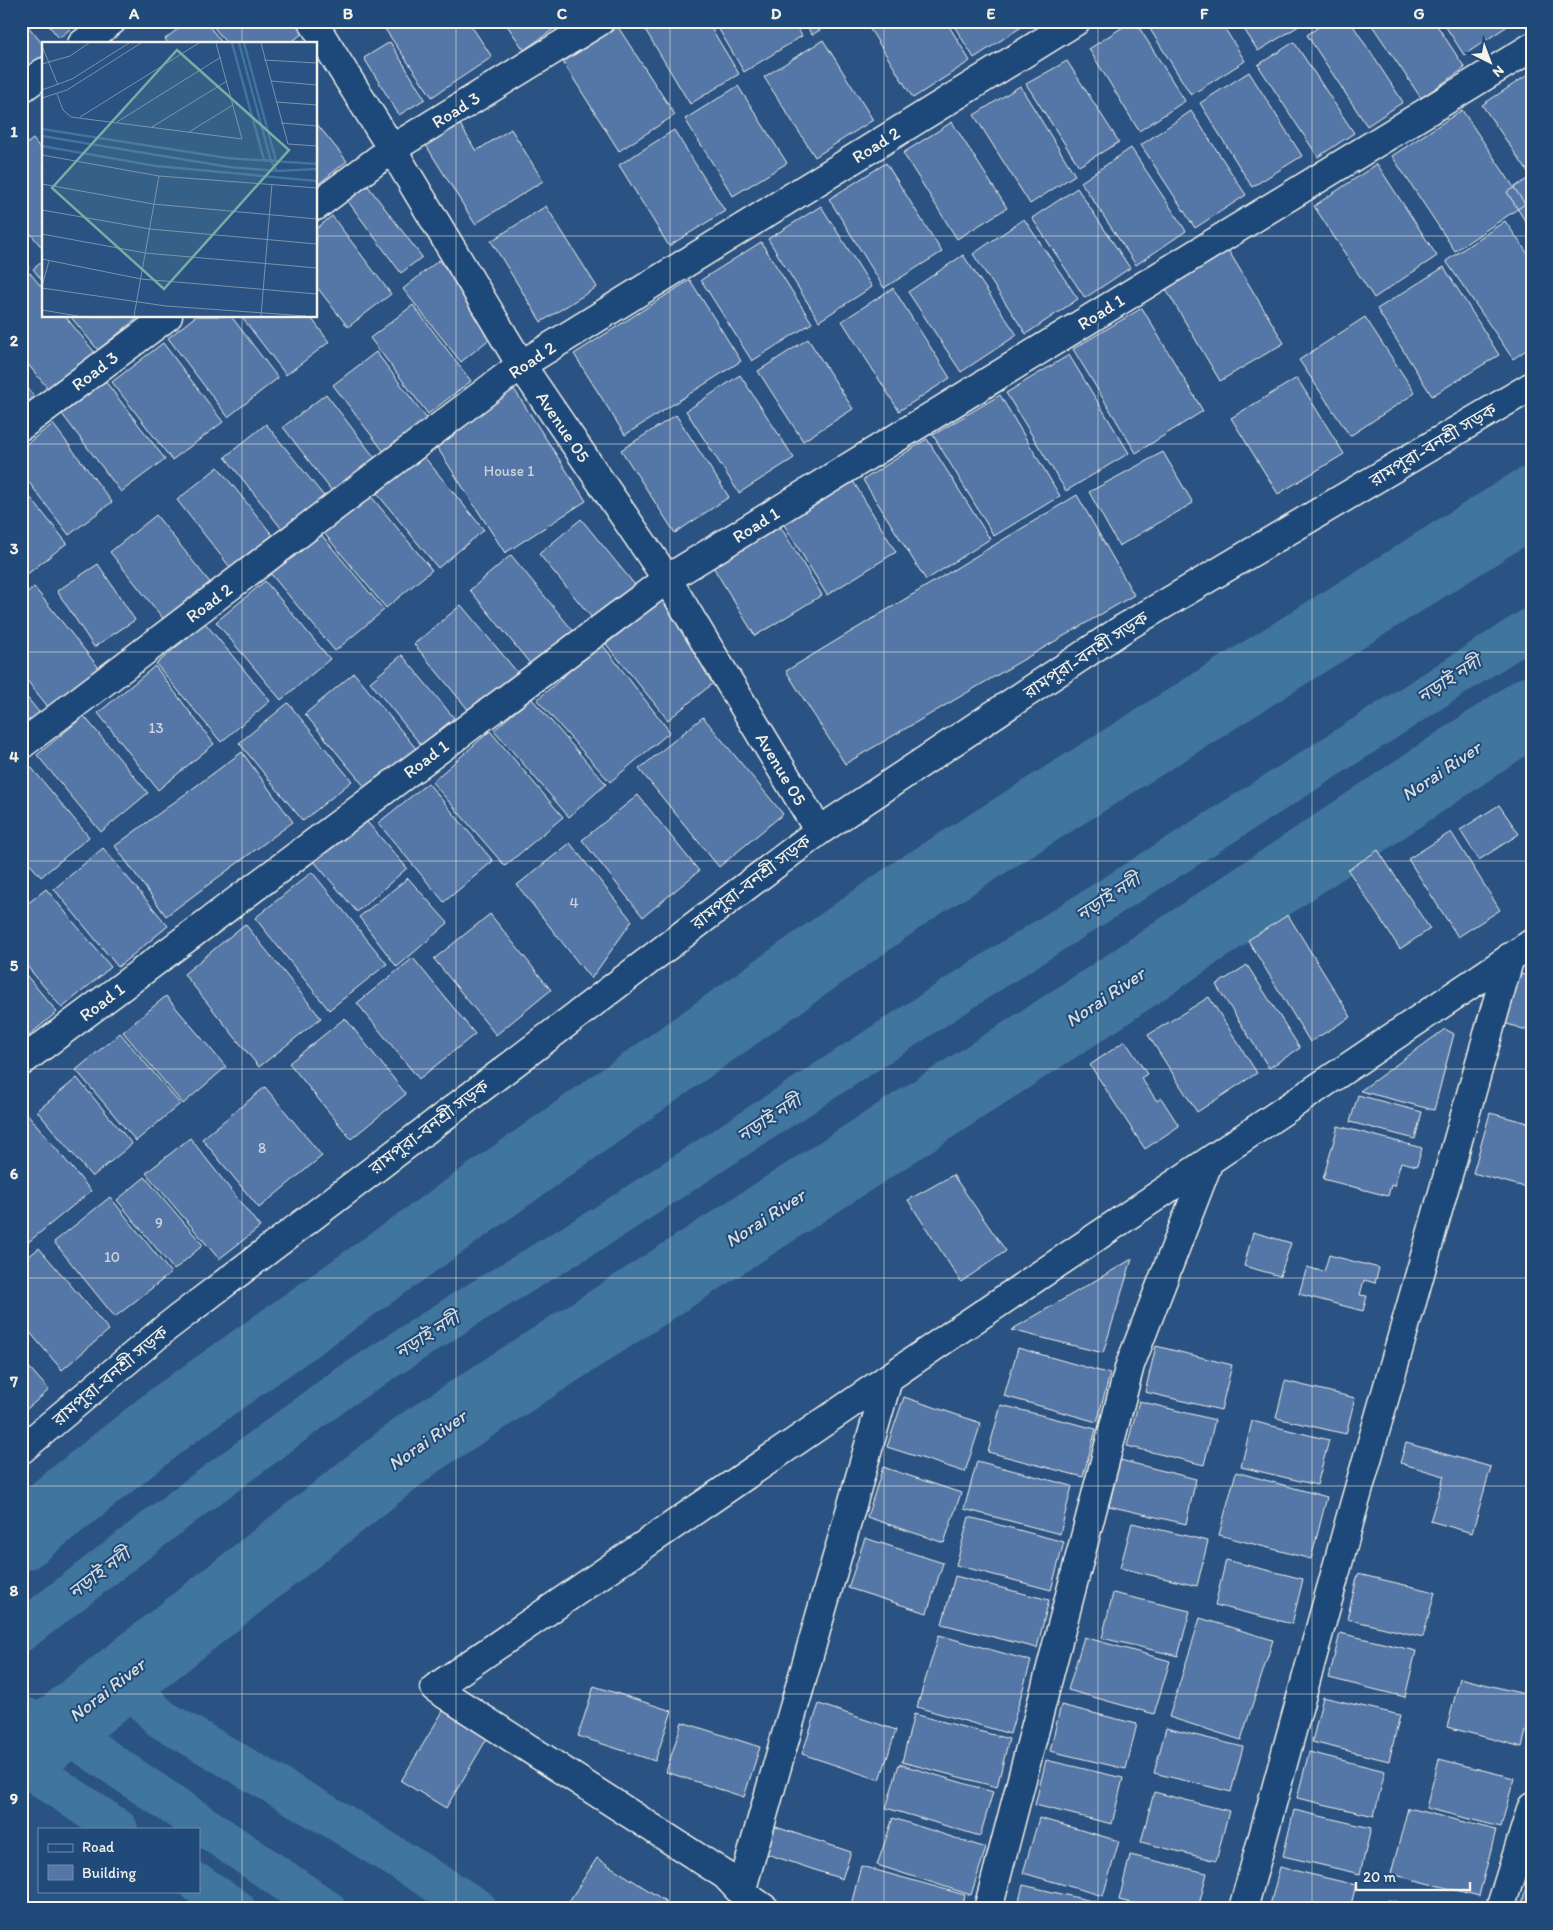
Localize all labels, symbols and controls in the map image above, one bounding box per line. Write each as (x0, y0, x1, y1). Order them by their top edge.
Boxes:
text: A (128, 4, 140, 23)
text: B (343, 4, 354, 23)
text: C (557, 4, 568, 23)
text: D (771, 4, 782, 23)
text: E (987, 4, 996, 23)
text: F (1200, 4, 1209, 23)
text: G (1413, 4, 1425, 23)
north arrow (1466, 38, 1516, 88)
inset map (42, 42, 318, 318)
text: N (1489, 62, 1508, 81)
street label: Road 3 (428, 87, 484, 133)
text: 1 (10, 122, 18, 141)
street label: Road 2 (848, 122, 904, 168)
street label: Road 1 (1073, 289, 1129, 335)
text: 2 (10, 331, 19, 350)
street label: Road 2 (504, 336, 560, 384)
street label: Road 3 (67, 346, 123, 396)
street label: Avenue 05 (531, 387, 595, 467)
street label: রামপুরা-বনশ্রী সড়ক (1365, 398, 1501, 492)
house number: House 1 (484, 462, 534, 480)
street label: Road 1 (728, 502, 784, 548)
text: 3 (10, 539, 19, 558)
street label: Road 2 (181, 578, 237, 628)
street label: রামপুরা-বনশ্রী সড়ক (1019, 606, 1153, 704)
water label: নড়াই নদী (1413, 648, 1489, 708)
house number: 13 (148, 719, 164, 737)
street label: Avenue 05 (751, 729, 811, 809)
street label: Road 1 (399, 735, 453, 783)
water label: Norai River (1397, 735, 1487, 806)
text: 4 (9, 747, 19, 766)
street label: রামপুরা-বনশ্রী সড়ক (686, 830, 816, 935)
water label: নড়াই নদী (1072, 866, 1148, 926)
house number: 4 (569, 894, 579, 912)
text: 5 (10, 956, 19, 975)
water label: Norai River (1061, 961, 1151, 1032)
street label: Road 1 (75, 978, 129, 1026)
street label: রামপুরা-বনশ্রী সড়ক (364, 1075, 494, 1180)
water label: নড়াই নদী (733, 1087, 809, 1147)
house number: 8 (258, 1139, 266, 1157)
text: 6 (10, 1164, 19, 1183)
water label: Norai River (721, 1182, 811, 1252)
house number: 9 (155, 1214, 163, 1232)
house number: 10 (104, 1248, 120, 1266)
water label: নড়াই নদী (391, 1304, 467, 1364)
street label: রামপুরা-বনশ্রী সড়ক (47, 1321, 173, 1431)
text: 7 (9, 1372, 18, 1391)
water label: Norai River (383, 1403, 473, 1475)
water label: নড়াই নদী (64, 1540, 138, 1604)
text: 8 (10, 1581, 19, 1600)
water label: Norai River (64, 1652, 152, 1727)
text: 9 (10, 1789, 18, 1808)
legend (38, 1828, 200, 1892)
text: Road (82, 1838, 115, 1856)
scale bar (1356, 1860, 1469, 1892)
text: Building (82, 1864, 136, 1882)
text: 20 m (1363, 1868, 1397, 1886)

